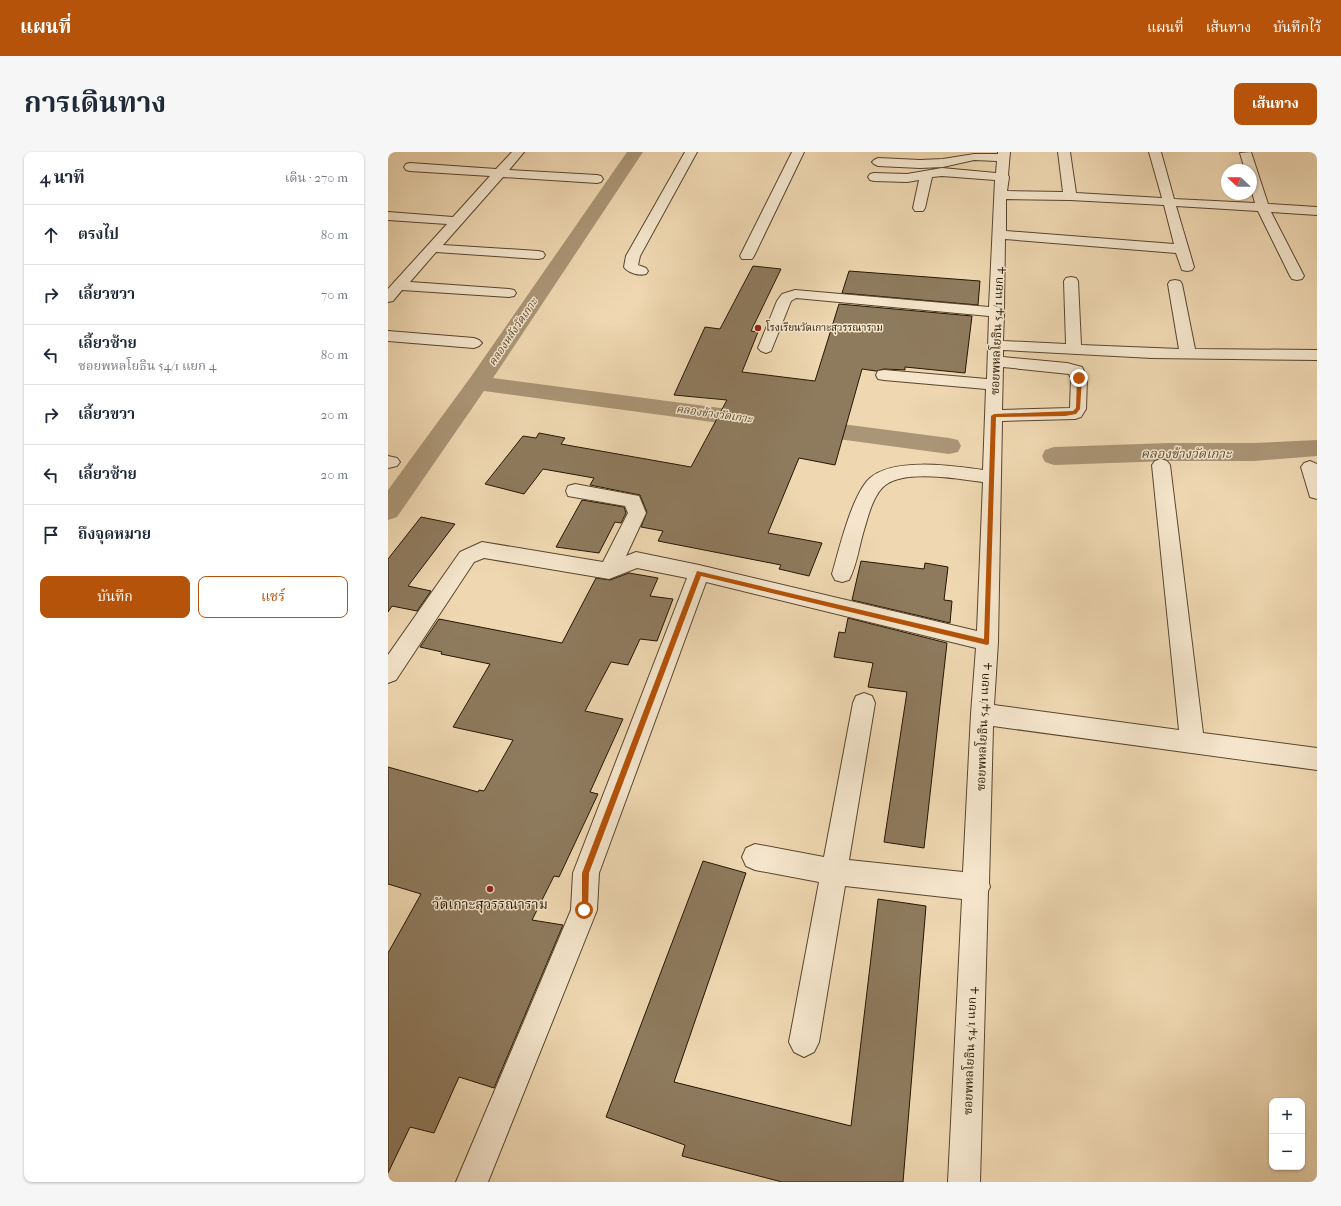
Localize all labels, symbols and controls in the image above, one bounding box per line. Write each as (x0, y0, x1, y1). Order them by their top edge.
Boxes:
text: แผนที่ (20, 16, 71, 38)
text: แผนที่ (1147, 19, 1184, 36)
text: เส้นทาง (1206, 19, 1251, 36)
text: บันทึกไว้ (1273, 19, 1321, 36)
button: เส้นทาง (1234, 83, 1317, 125)
text: การเดินทาง (24, 86, 166, 119)
north arrow (1221, 164, 1257, 200)
text: 4 นาที (40, 167, 85, 187)
text: เดิน · 270 m (285, 170, 348, 185)
icon: ahead (40, 224, 62, 246)
text: ตรงไป (78, 225, 119, 243)
text: 80 m (321, 227, 348, 242)
street label: ซอยพหลโยธิน 54/1 แยก 4 (986, 266, 1006, 395)
icon: right (40, 284, 62, 306)
text: เลี้ยวขวา (78, 285, 135, 303)
text: 70 m (321, 287, 348, 302)
water label: คลองหลังวัดเกาะ (486, 294, 541, 368)
place label: โรงเรียนวัดเกาะสุวรรณาราม (765, 320, 883, 335)
marker: โรงเรียนวัดเกาะสุวรรณาราม (753, 323, 763, 333)
text: เลี้ยวซ้าย (78, 334, 137, 352)
icon: left (40, 344, 62, 366)
text: 80 m (321, 347, 348, 362)
text: ซอยพหลโยธิน 54/1 แยก 4 (78, 358, 217, 373)
route end (1070, 369, 1088, 387)
water label: คลองข้างวัดเกาะ (675, 402, 754, 426)
icon: right (40, 404, 62, 426)
text: เลี้ยวขวา (78, 405, 135, 423)
text: 20 m (321, 407, 348, 422)
water label: คลองข้างวัดเกาะ (1141, 446, 1233, 461)
icon: left (40, 464, 62, 486)
text: เลี้ยวซ้าย (78, 465, 137, 483)
text: 20 m (321, 467, 348, 482)
icon: arrive (40, 524, 62, 546)
text: ถึงจุดหมาย (78, 525, 151, 543)
button: บันทึก (40, 576, 190, 618)
button: แชร์ (198, 576, 348, 618)
street label: ซอยพหลโยธิน 54/1 แยก 4 (972, 662, 992, 791)
marker: วัดเกาะสุวรรณาราม (485, 884, 495, 894)
place label: วัดเกาะสุวรรณาราม (432, 896, 548, 913)
route start (575, 901, 593, 919)
street label: ซอยพหลโยธิน 54/1 แยก 4 (959, 986, 979, 1115)
map controls (1269, 1098, 1305, 1170)
button: + (1269, 1098, 1305, 1134)
button: − (1269, 1134, 1305, 1170)

